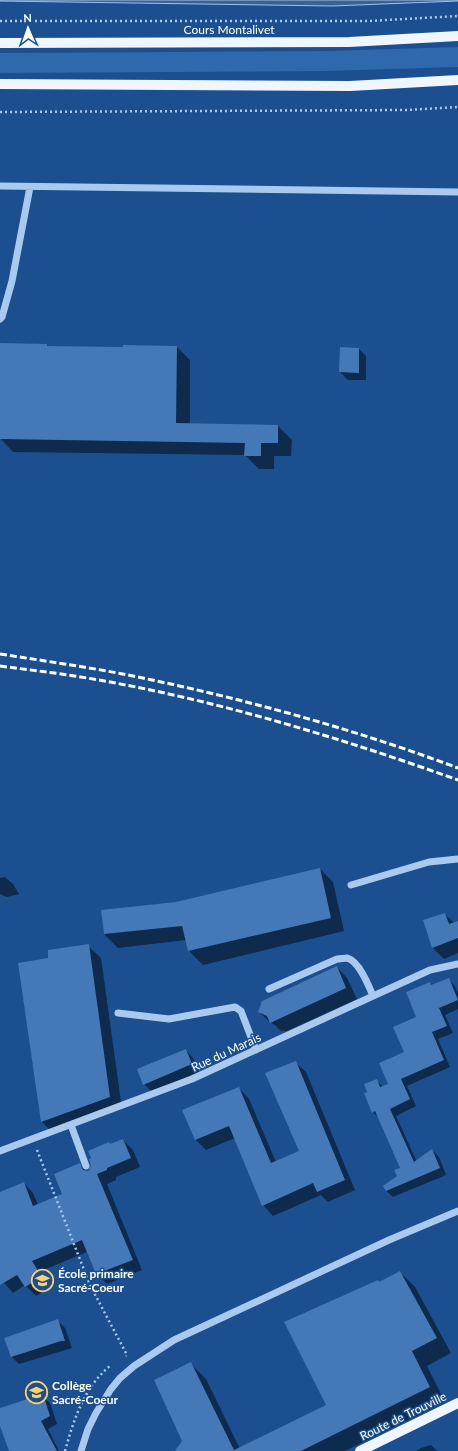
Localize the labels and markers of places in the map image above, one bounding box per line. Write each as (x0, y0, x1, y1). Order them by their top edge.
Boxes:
place label: École primaire Sacré-Coeur (58, 1266, 134, 1295)
school or university icon: École primaire Sacré-Coeur (29, 1267, 55, 1293)
place label: Collège Sacré-Coeur (52, 1378, 118, 1407)
school or university icon: Collège Sacré-Coeur (24, 1379, 50, 1405)

